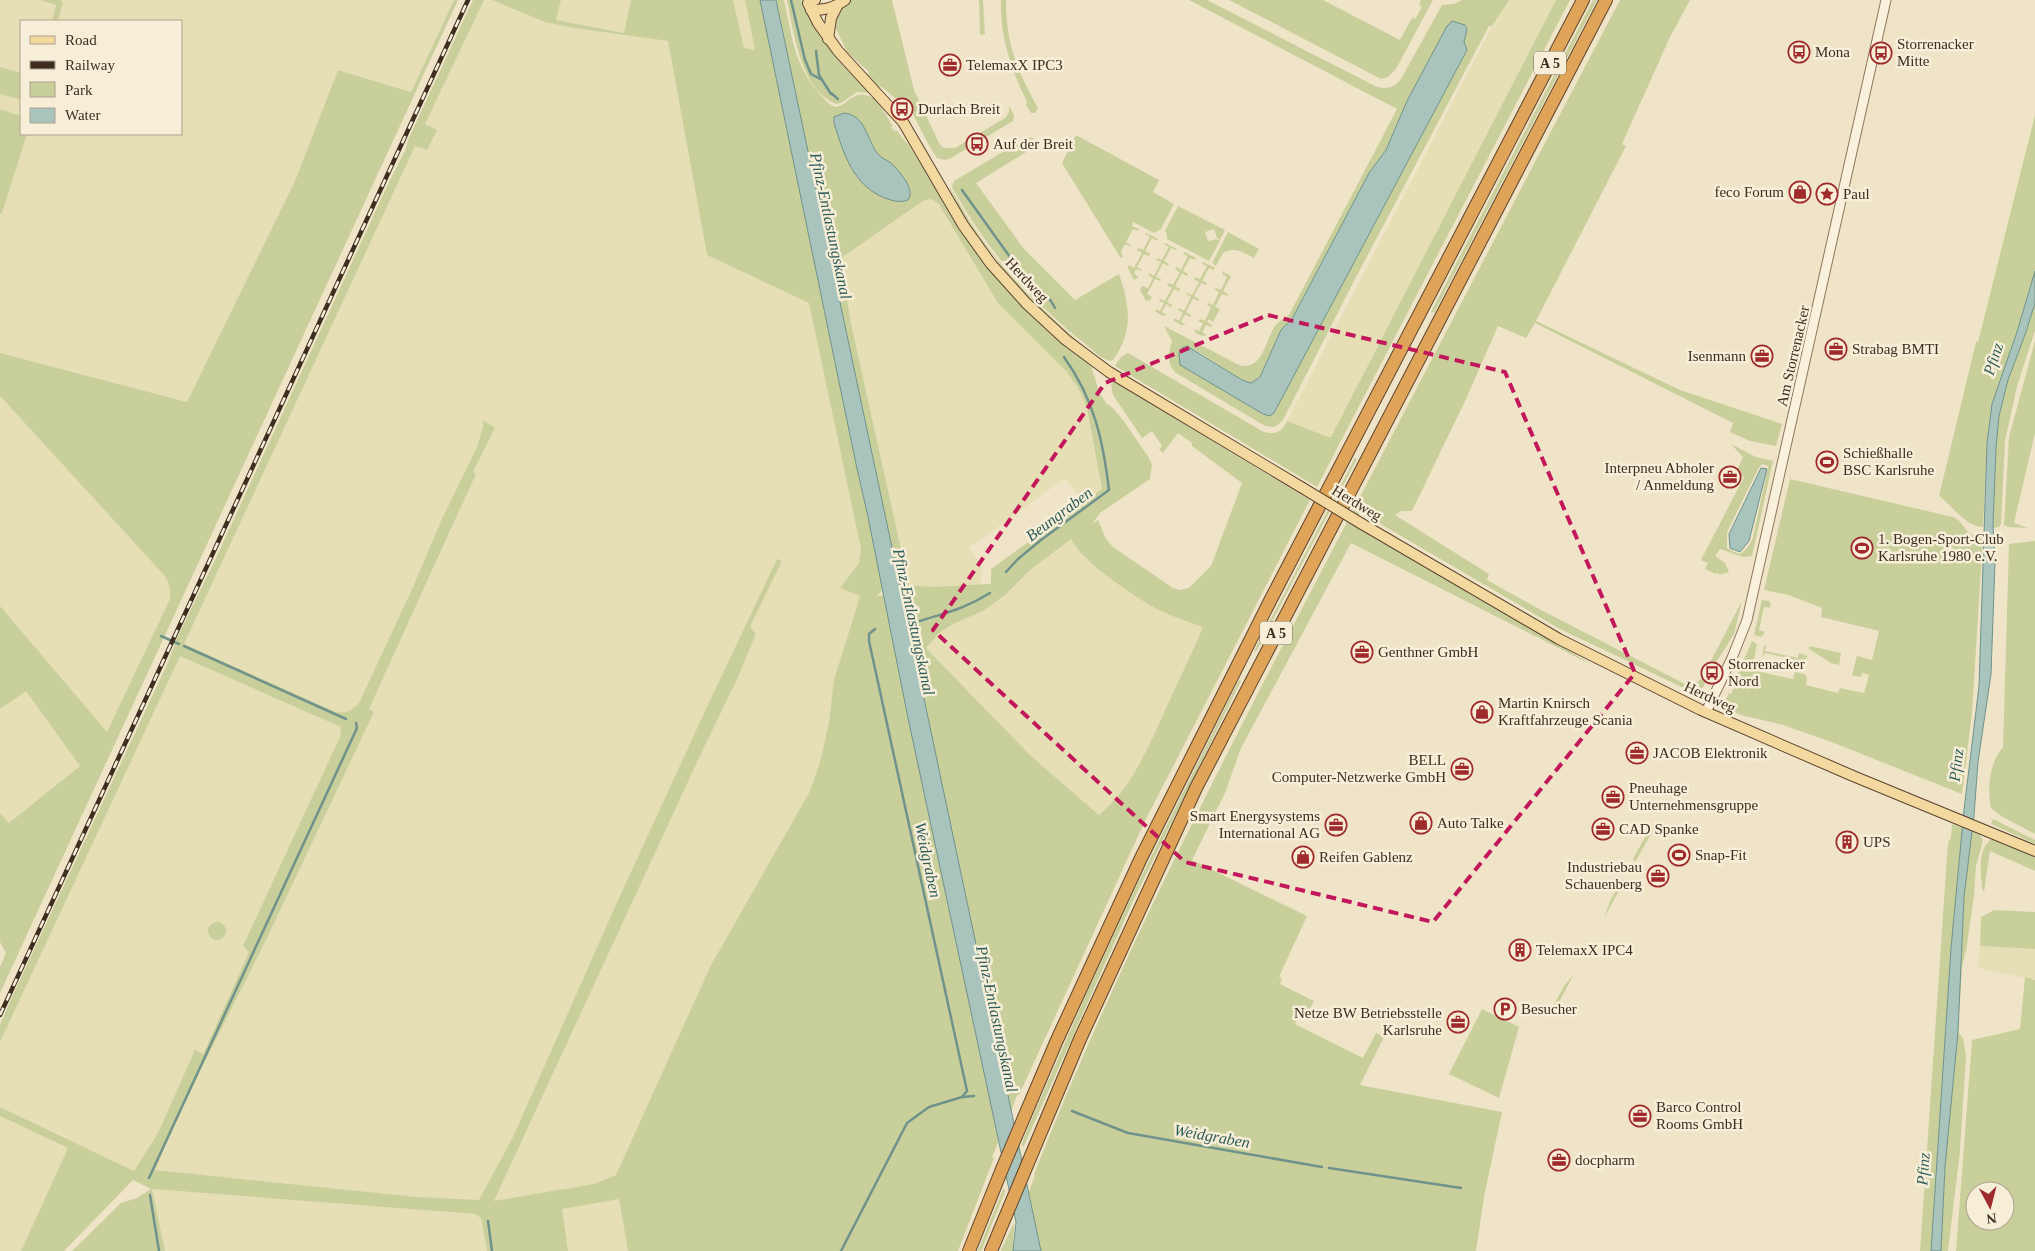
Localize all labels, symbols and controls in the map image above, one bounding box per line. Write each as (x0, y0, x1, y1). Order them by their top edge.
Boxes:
legend (20, 20, 182, 135)
text: Road (65, 32, 97, 48)
place label: Storrenacker Mitte (1897, 36, 1974, 69)
bus stop icon: Mona (1787, 40, 1811, 64)
bus stop icon: Storrenacker Mitte (1869, 41, 1893, 65)
place label: Mona (1815, 44, 1850, 60)
road number: A 5 (1534, 52, 1566, 74)
office icon: TelemaxX IPC3 (938, 53, 962, 77)
text: Railway (65, 57, 115, 73)
place label: TelemaxX IPC3 (966, 57, 1063, 73)
text: Park (65, 82, 93, 98)
bus stop icon: Durlach Breit (890, 97, 914, 121)
place label: Durlach Breit (918, 101, 1001, 117)
text: Water (65, 107, 100, 123)
bus stop icon: Auf der Breit (965, 132, 989, 156)
place label: Auf der Breit (993, 136, 1074, 152)
water label: Pfinz-Entlastungskanal (806, 150, 855, 302)
shop icon: feco Forum (1788, 180, 1812, 204)
place icon: Paul (1815, 182, 1839, 206)
place label: feco Forum (1714, 184, 1784, 200)
place label: Paul (1843, 186, 1870, 202)
street label: Herdweg (1002, 254, 1052, 306)
street label: Am Storrenacker (1774, 304, 1812, 408)
office icon: Strabag BMTI (1824, 337, 1848, 361)
water label: Pfinz (1980, 340, 2007, 379)
place label: Strabag BMTI (1852, 341, 1939, 357)
office icon: Isenmann (1750, 344, 1774, 368)
place label: Isenmann (1688, 348, 1746, 364)
place label: Schießhalle BSC Karlsruhe (1843, 445, 1935, 478)
sports icon: Schießhalle BSC Karlsruhe (1815, 450, 1839, 474)
place label: Interpneu Abholer / Anmeldung (1604, 460, 1714, 493)
office icon: Interpneu Abholer / Anmeldung (1718, 465, 1742, 489)
street label: Herdweg (1329, 482, 1385, 524)
water label: Beungraben (1023, 484, 1096, 545)
place label: 1. Bogen-Sport-Club Karlsruhe 1980 e.V. (1878, 531, 2004, 564)
sports icon: 1. Bogen-Sport-Club Karlsruhe 1980 e.V. (1850, 536, 1874, 560)
water label: Pfinz-Entlastungskanal (889, 546, 938, 698)
road number: A 5 (1260, 622, 1292, 644)
office icon: Genthner GmbH (1350, 640, 1374, 664)
place label: Genthner GmbH (1378, 644, 1479, 660)
place label: Storrenacker Nord (1728, 656, 1805, 689)
bus stop icon: Storrenacker Nord (1700, 661, 1724, 685)
street label: Herdweg (1682, 678, 1739, 716)
place label: Martin Knirsch Kraftfahrzeuge Scania (1498, 695, 1633, 728)
shop icon: Martin Knirsch Kraftfahrzeuge Scania (1470, 700, 1494, 724)
office icon: JACOB Elektronik (1625, 741, 1649, 765)
place label: JACOB Elektronik (1653, 745, 1768, 761)
water label: Pfinz (1945, 747, 1968, 783)
place label: BELL Computer-Netzwerke GmbH (1272, 752, 1446, 785)
office icon: BELL Computer-Netzwerke GmbH (1450, 757, 1474, 781)
place label: Pneuhage Unternehmensgruppe (1629, 780, 1758, 813)
office icon: Pneuhage Unternehmensgruppe (1601, 785, 1625, 809)
place label: Smart Energysystems International AG (1190, 808, 1320, 841)
shop icon: Auto Talke (1409, 811, 1433, 835)
office icon: Smart Energysystems International AG (1324, 813, 1348, 837)
place label: Auto Talke (1437, 815, 1504, 831)
office icon: CAD Spanke (1591, 817, 1615, 841)
water label: Weidgraben (911, 821, 944, 900)
place label: CAD Spanke (1619, 821, 1699, 837)
building icon: UPS (1835, 830, 1859, 854)
place label: UPS (1863, 834, 1891, 850)
sports icon: Snap-Fit (1667, 843, 1691, 867)
shop icon: Reifen Gablenz (1291, 845, 1315, 869)
place label: Snap-Fit (1695, 847, 1748, 863)
place label: Reifen Gablenz (1319, 849, 1413, 865)
place label: Industriebau Schauenberg (1565, 859, 1642, 892)
office icon: Industriebau Schauenberg (1646, 864, 1670, 888)
building icon: TelemaxX IPC4 (1508, 938, 1532, 962)
place label: TelemaxX IPC4 (1536, 942, 1633, 958)
water label: Pfinz-Entlastungskanal (972, 943, 1021, 1095)
parking icon: Besucher (1493, 997, 1517, 1021)
place label: Besucher (1521, 1001, 1577, 1017)
place label: Netze BW Betriebsstelle Karlsruhe (1294, 1005, 1442, 1038)
office icon: Netze BW Betriebsstelle Karlsruhe (1446, 1010, 1470, 1034)
place label: Barco Control Rooms GmbH (1656, 1099, 1743, 1132)
office icon: Barco Control Rooms GmbH (1628, 1104, 1652, 1128)
water label: Weidgraben (1173, 1121, 1251, 1152)
office icon: docpharm (1547, 1148, 1571, 1172)
water label: Pfinz (1913, 1151, 1934, 1187)
place label: docpharm (1575, 1152, 1635, 1168)
north arrow (1965, 1181, 2015, 1231)
text: N (1986, 1210, 1997, 1226)

